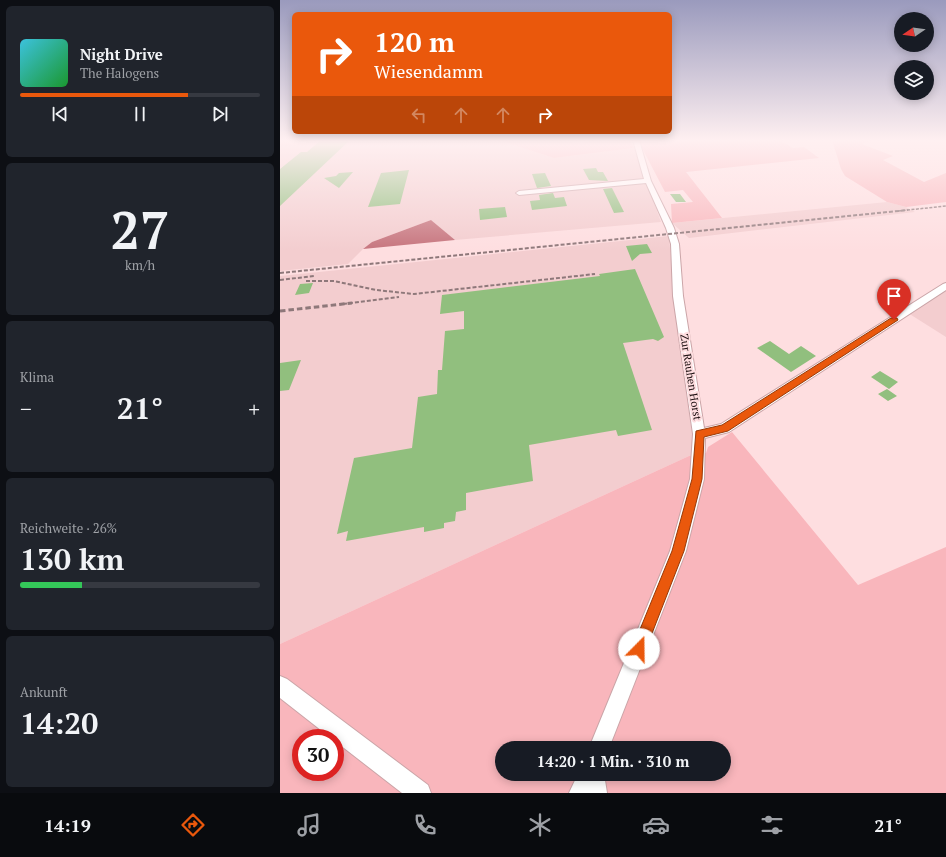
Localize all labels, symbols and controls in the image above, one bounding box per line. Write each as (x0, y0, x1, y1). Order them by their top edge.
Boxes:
north arrow (894, 12, 934, 52)
map controls (894, 12, 934, 100)
text: 120 m (374, 23, 455, 60)
icon: right (308, 28, 360, 80)
text: Night Drive (80, 44, 163, 64)
text: Wiesendamm (374, 59, 483, 83)
button: layers (894, 60, 934, 100)
text: The Halogens (80, 64, 159, 82)
icon: previous (49, 103, 71, 125)
icon: pause (129, 103, 151, 125)
icon: next (209, 103, 231, 125)
icon: left (408, 104, 430, 126)
icon: ahead (450, 104, 472, 126)
icon: ahead (492, 104, 514, 126)
icon: right (534, 104, 556, 126)
text: 27 (111, 195, 169, 264)
text: km/h (125, 256, 155, 274)
pin (877, 279, 911, 320)
icon: arrive (883, 285, 905, 307)
street label: Zur Rauhen Horst (677, 333, 705, 421)
text: Klima (20, 368, 54, 386)
text: 21° (117, 388, 163, 428)
text: − (20, 394, 32, 423)
text: + (248, 394, 260, 423)
text: Reichweite · 26% (20, 519, 117, 537)
text: 130 km (20, 539, 124, 579)
position arrow (618, 628, 660, 670)
text: Ankunft (20, 683, 68, 701)
text: 14:20 (20, 703, 98, 743)
speed limit sign: 30 (292, 729, 344, 781)
text: 14:20 · 1 Min. · 310 m (537, 751, 689, 771)
icon: directions (179, 811, 207, 839)
icon: music (295, 811, 323, 839)
icon: phone (411, 811, 439, 839)
icon: climate (526, 811, 554, 839)
icon: car (642, 811, 670, 839)
icon: filters (758, 811, 786, 839)
text: 14:19 (44, 813, 91, 837)
text: 21° (874, 813, 902, 837)

